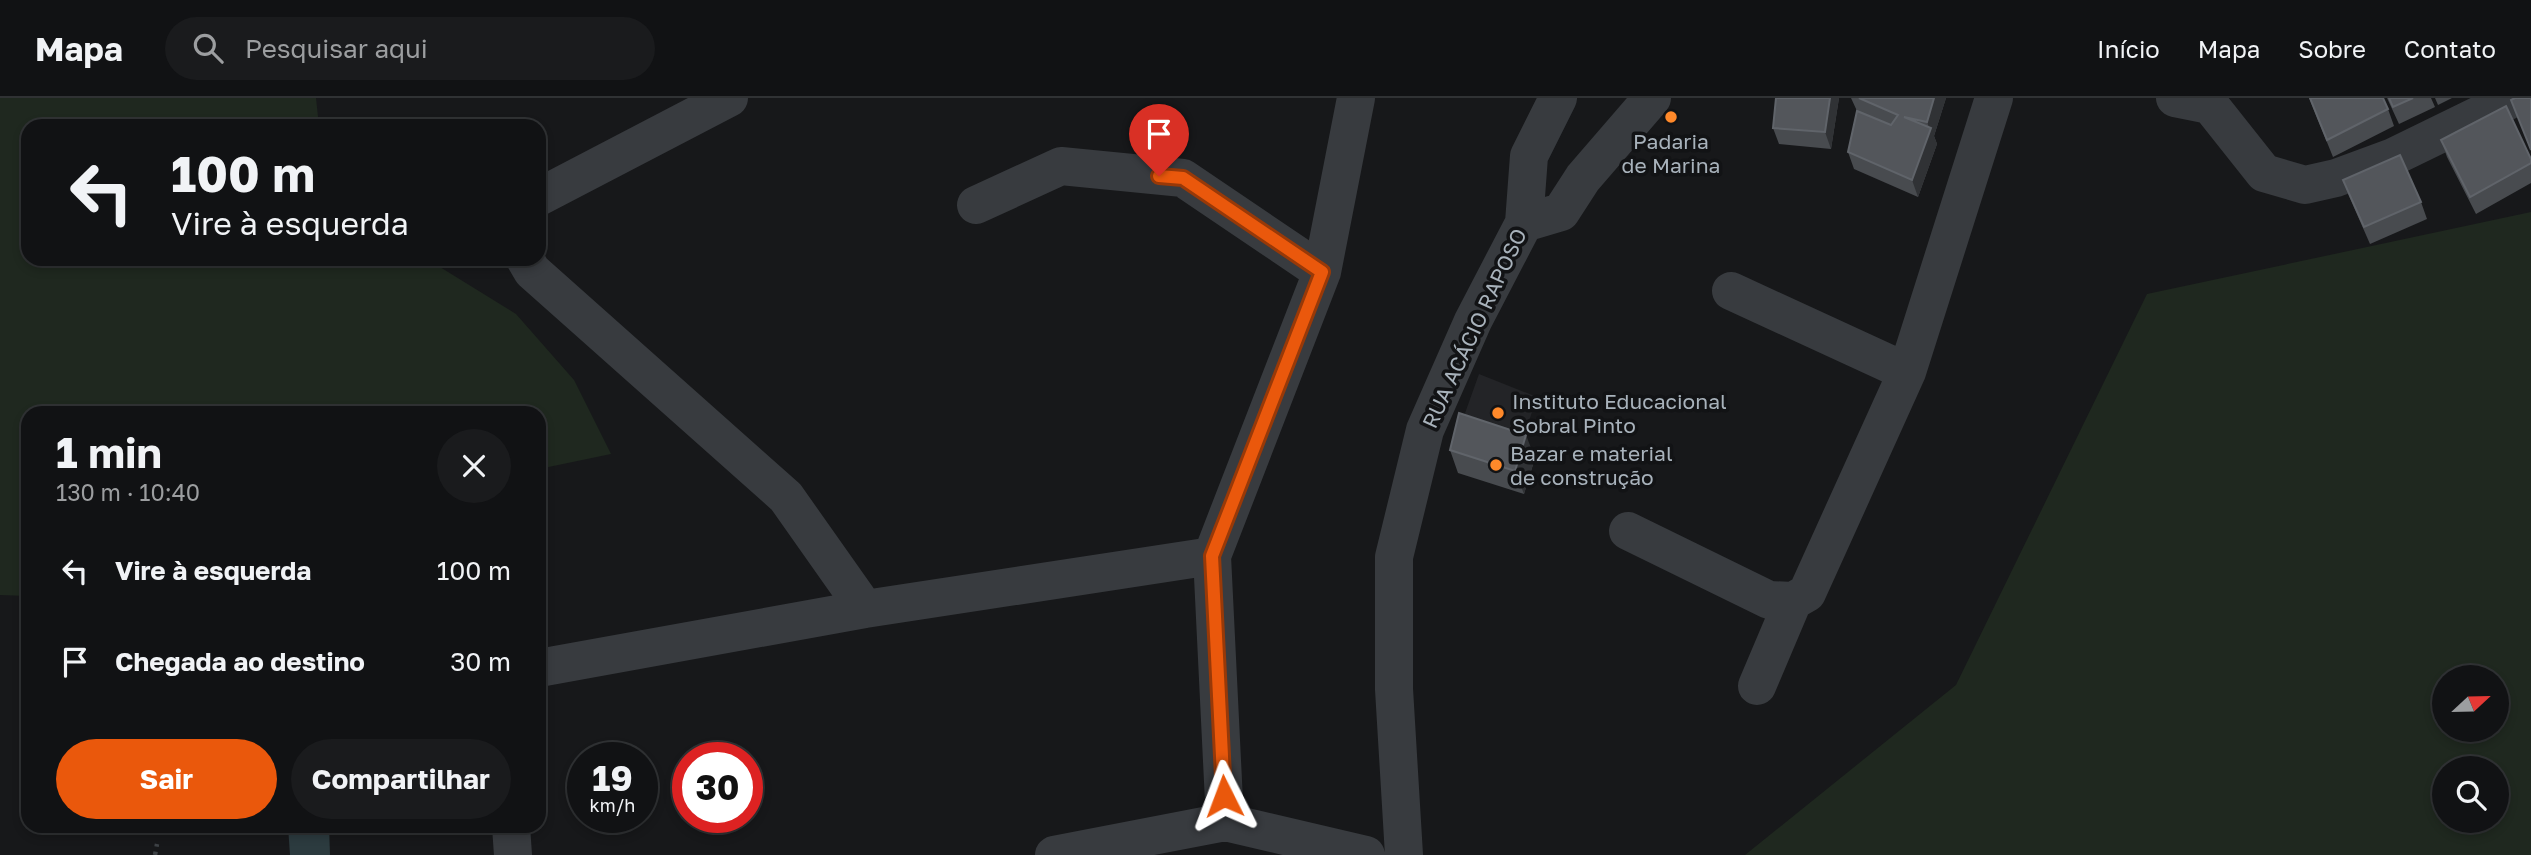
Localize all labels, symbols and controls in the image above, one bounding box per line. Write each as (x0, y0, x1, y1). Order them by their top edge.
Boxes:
search box (165, 17, 655, 80)
text: Mapa (35, 29, 123, 68)
icon: search (189, 29, 227, 67)
text: Pesquisar aqui (245, 33, 428, 64)
text: Início (2097, 34, 2160, 63)
text: Mapa (2198, 34, 2260, 63)
text: Sobre (2298, 34, 2366, 63)
text: Contato (2404, 34, 2496, 63)
pin (1129, 104, 1189, 176)
marker: Padaria de Marina (1663, 109, 1679, 125)
icon: arrive (1140, 115, 1178, 153)
place label: Padaria de Marina (1622, 128, 1720, 178)
text: 100 m (171, 144, 315, 203)
icon: left (56, 147, 147, 238)
text: Vire à esquerda (171, 204, 409, 242)
street label: RUA ACÁCIO RAPOSO (1416, 224, 1532, 432)
place label: Instituto Educacional Sobral Pinto (1512, 388, 1727, 438)
marker: Instituto Educacional Sobral Pinto (1490, 405, 1506, 421)
text: 1 min (56, 427, 162, 477)
button: close (437, 429, 511, 503)
place label: Bazar e material de construção (1510, 440, 1673, 490)
marker: Bazar e material de construção (1488, 457, 1504, 473)
text: 130 m · 10:40 (56, 478, 200, 506)
icon: left (56, 552, 94, 590)
text: Vire à esquerda (115, 555, 311, 586)
text: 100 m (437, 555, 511, 586)
icon: arrive (56, 643, 94, 681)
text: Chegada ao destino (115, 646, 365, 677)
text: 30 m (450, 646, 511, 677)
north arrow (2432, 665, 2510, 742)
map controls (2432, 665, 2509, 833)
button: Sair (56, 739, 277, 819)
button: Compartilhar (291, 739, 511, 819)
speed limit sign: 30 (672, 742, 763, 833)
button: search (2432, 756, 2509, 833)
text: 19 (592, 757, 633, 799)
position arrow (1187, 759, 1261, 833)
text: km/h (590, 794, 635, 816)

